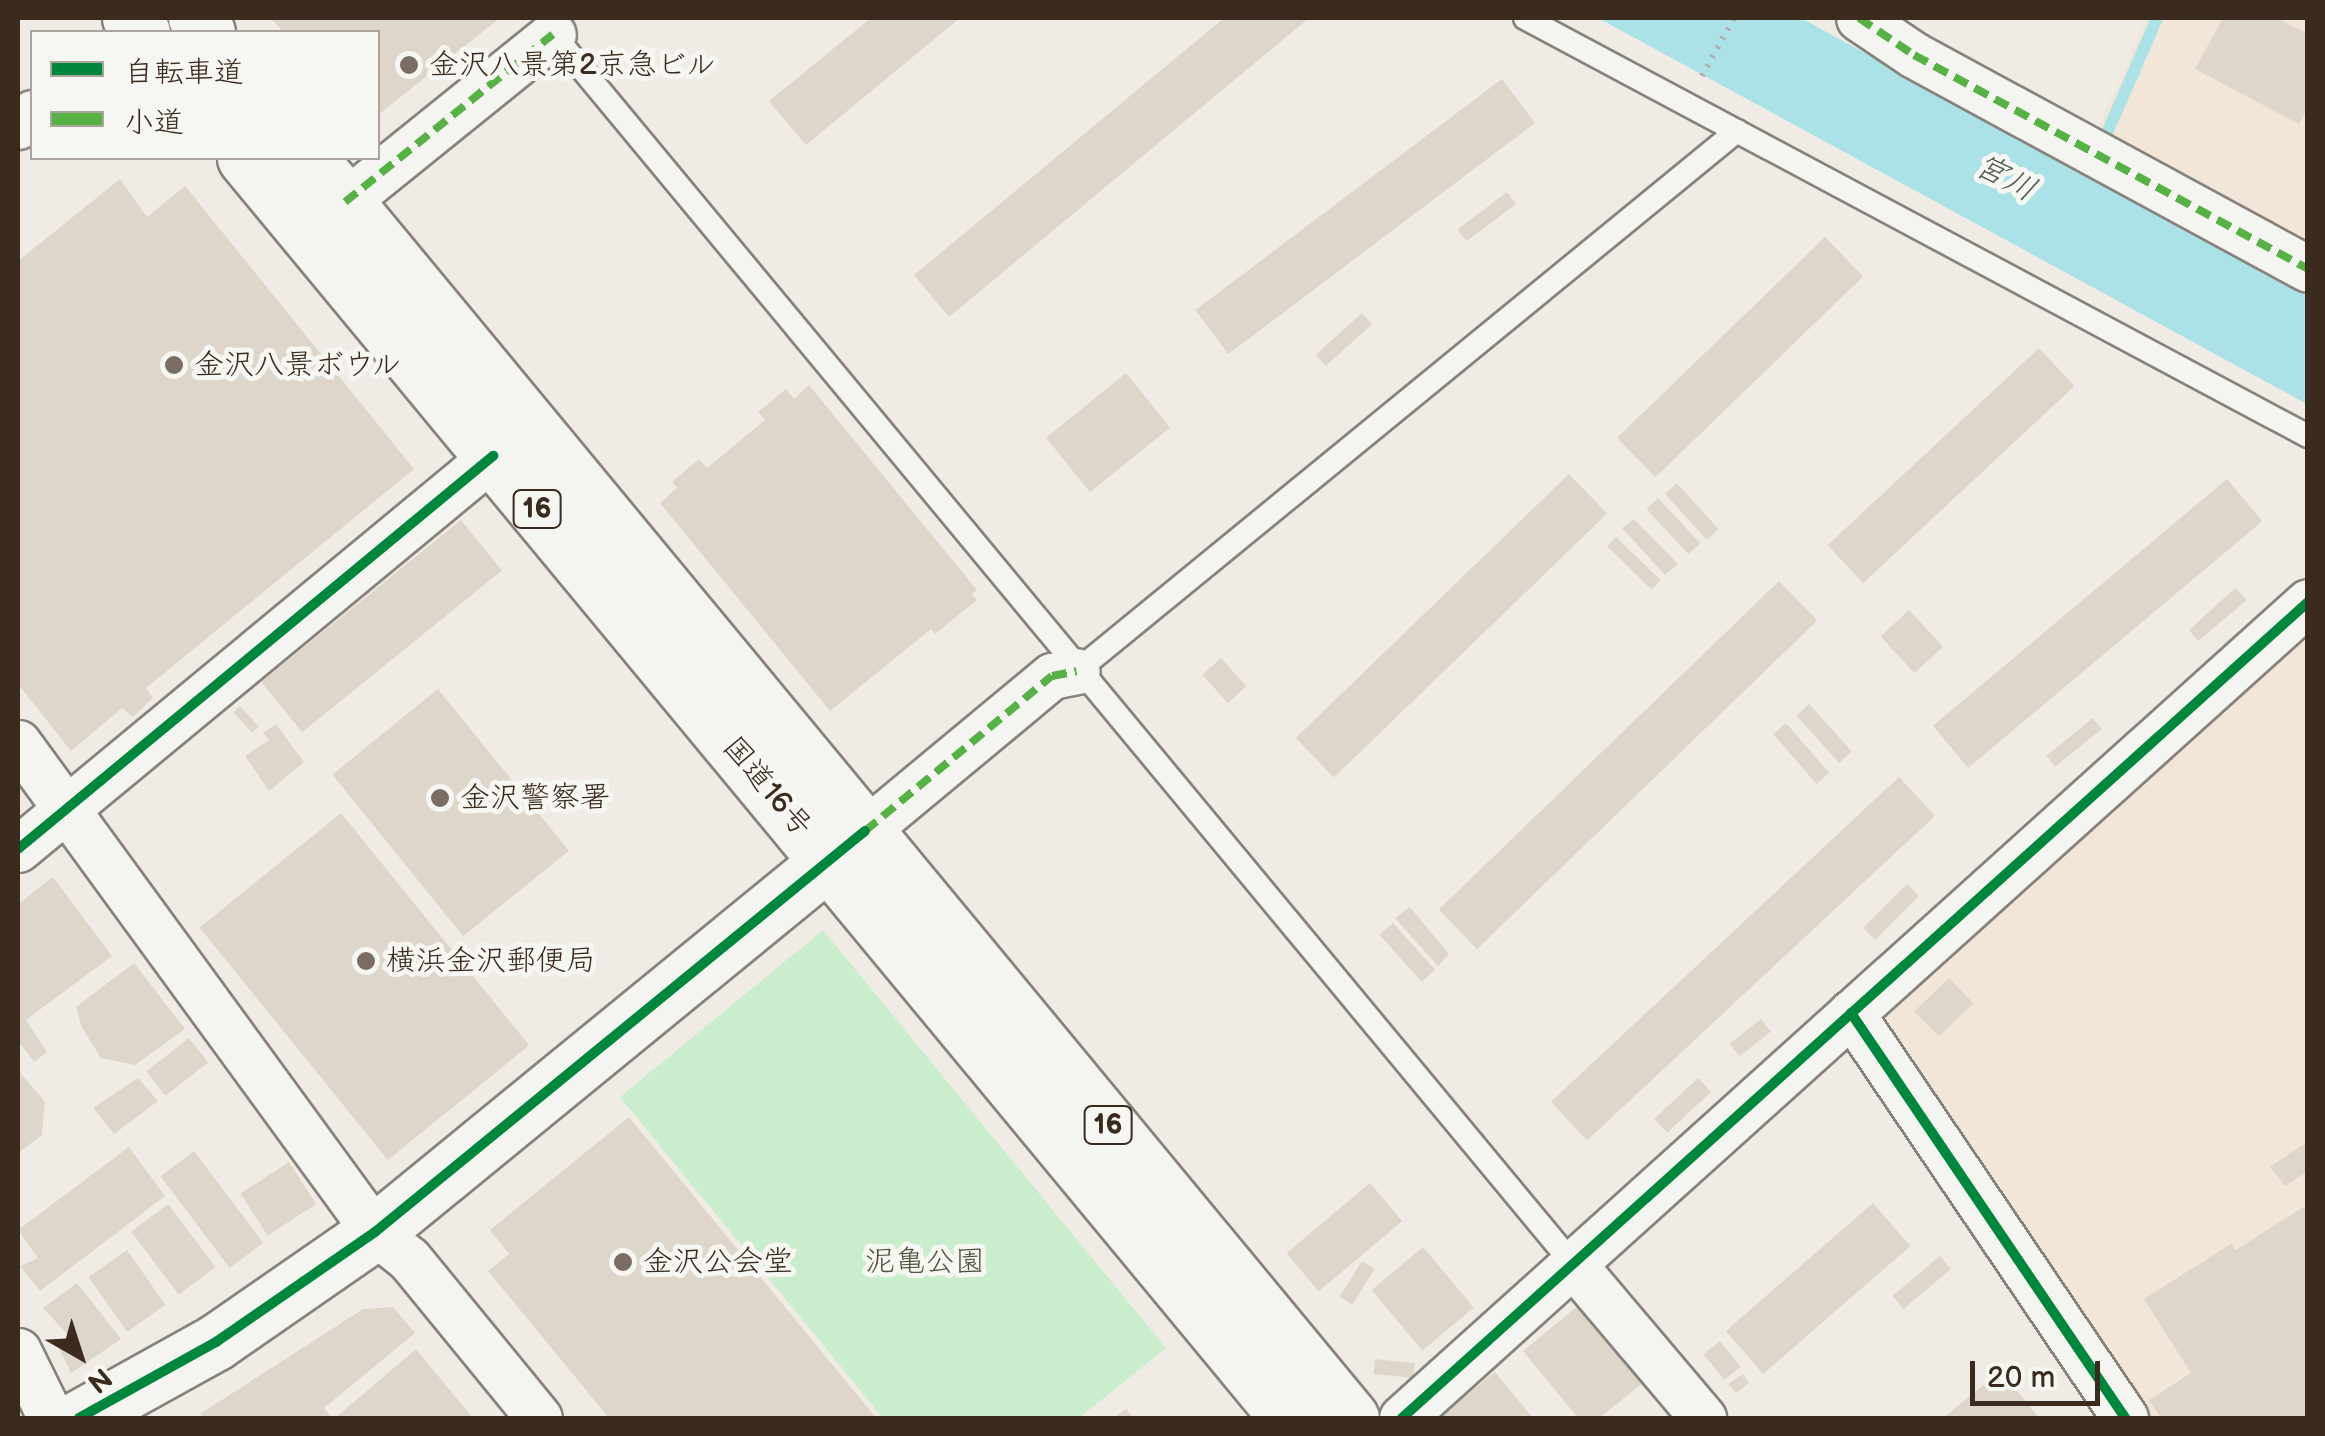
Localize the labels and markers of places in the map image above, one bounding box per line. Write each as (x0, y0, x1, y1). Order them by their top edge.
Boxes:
place label: 金沢八景第2京急ビル (429, 47, 717, 83)
marker: 金沢八景第2京急ビル (398, 54, 420, 76)
place label: 金沢八景ボウル (194, 347, 404, 383)
marker: 金沢八景ボウル (163, 354, 185, 376)
place label: 金沢警察署 (460, 780, 610, 816)
marker: 金沢警察署 (429, 787, 451, 809)
place label: 横浜金沢郵便局 (386, 943, 596, 979)
marker: 横浜金沢郵便局 (355, 950, 377, 972)
place label: 金沢公会堂 (643, 1244, 793, 1280)
marker: 金沢公会堂 (612, 1251, 634, 1273)

